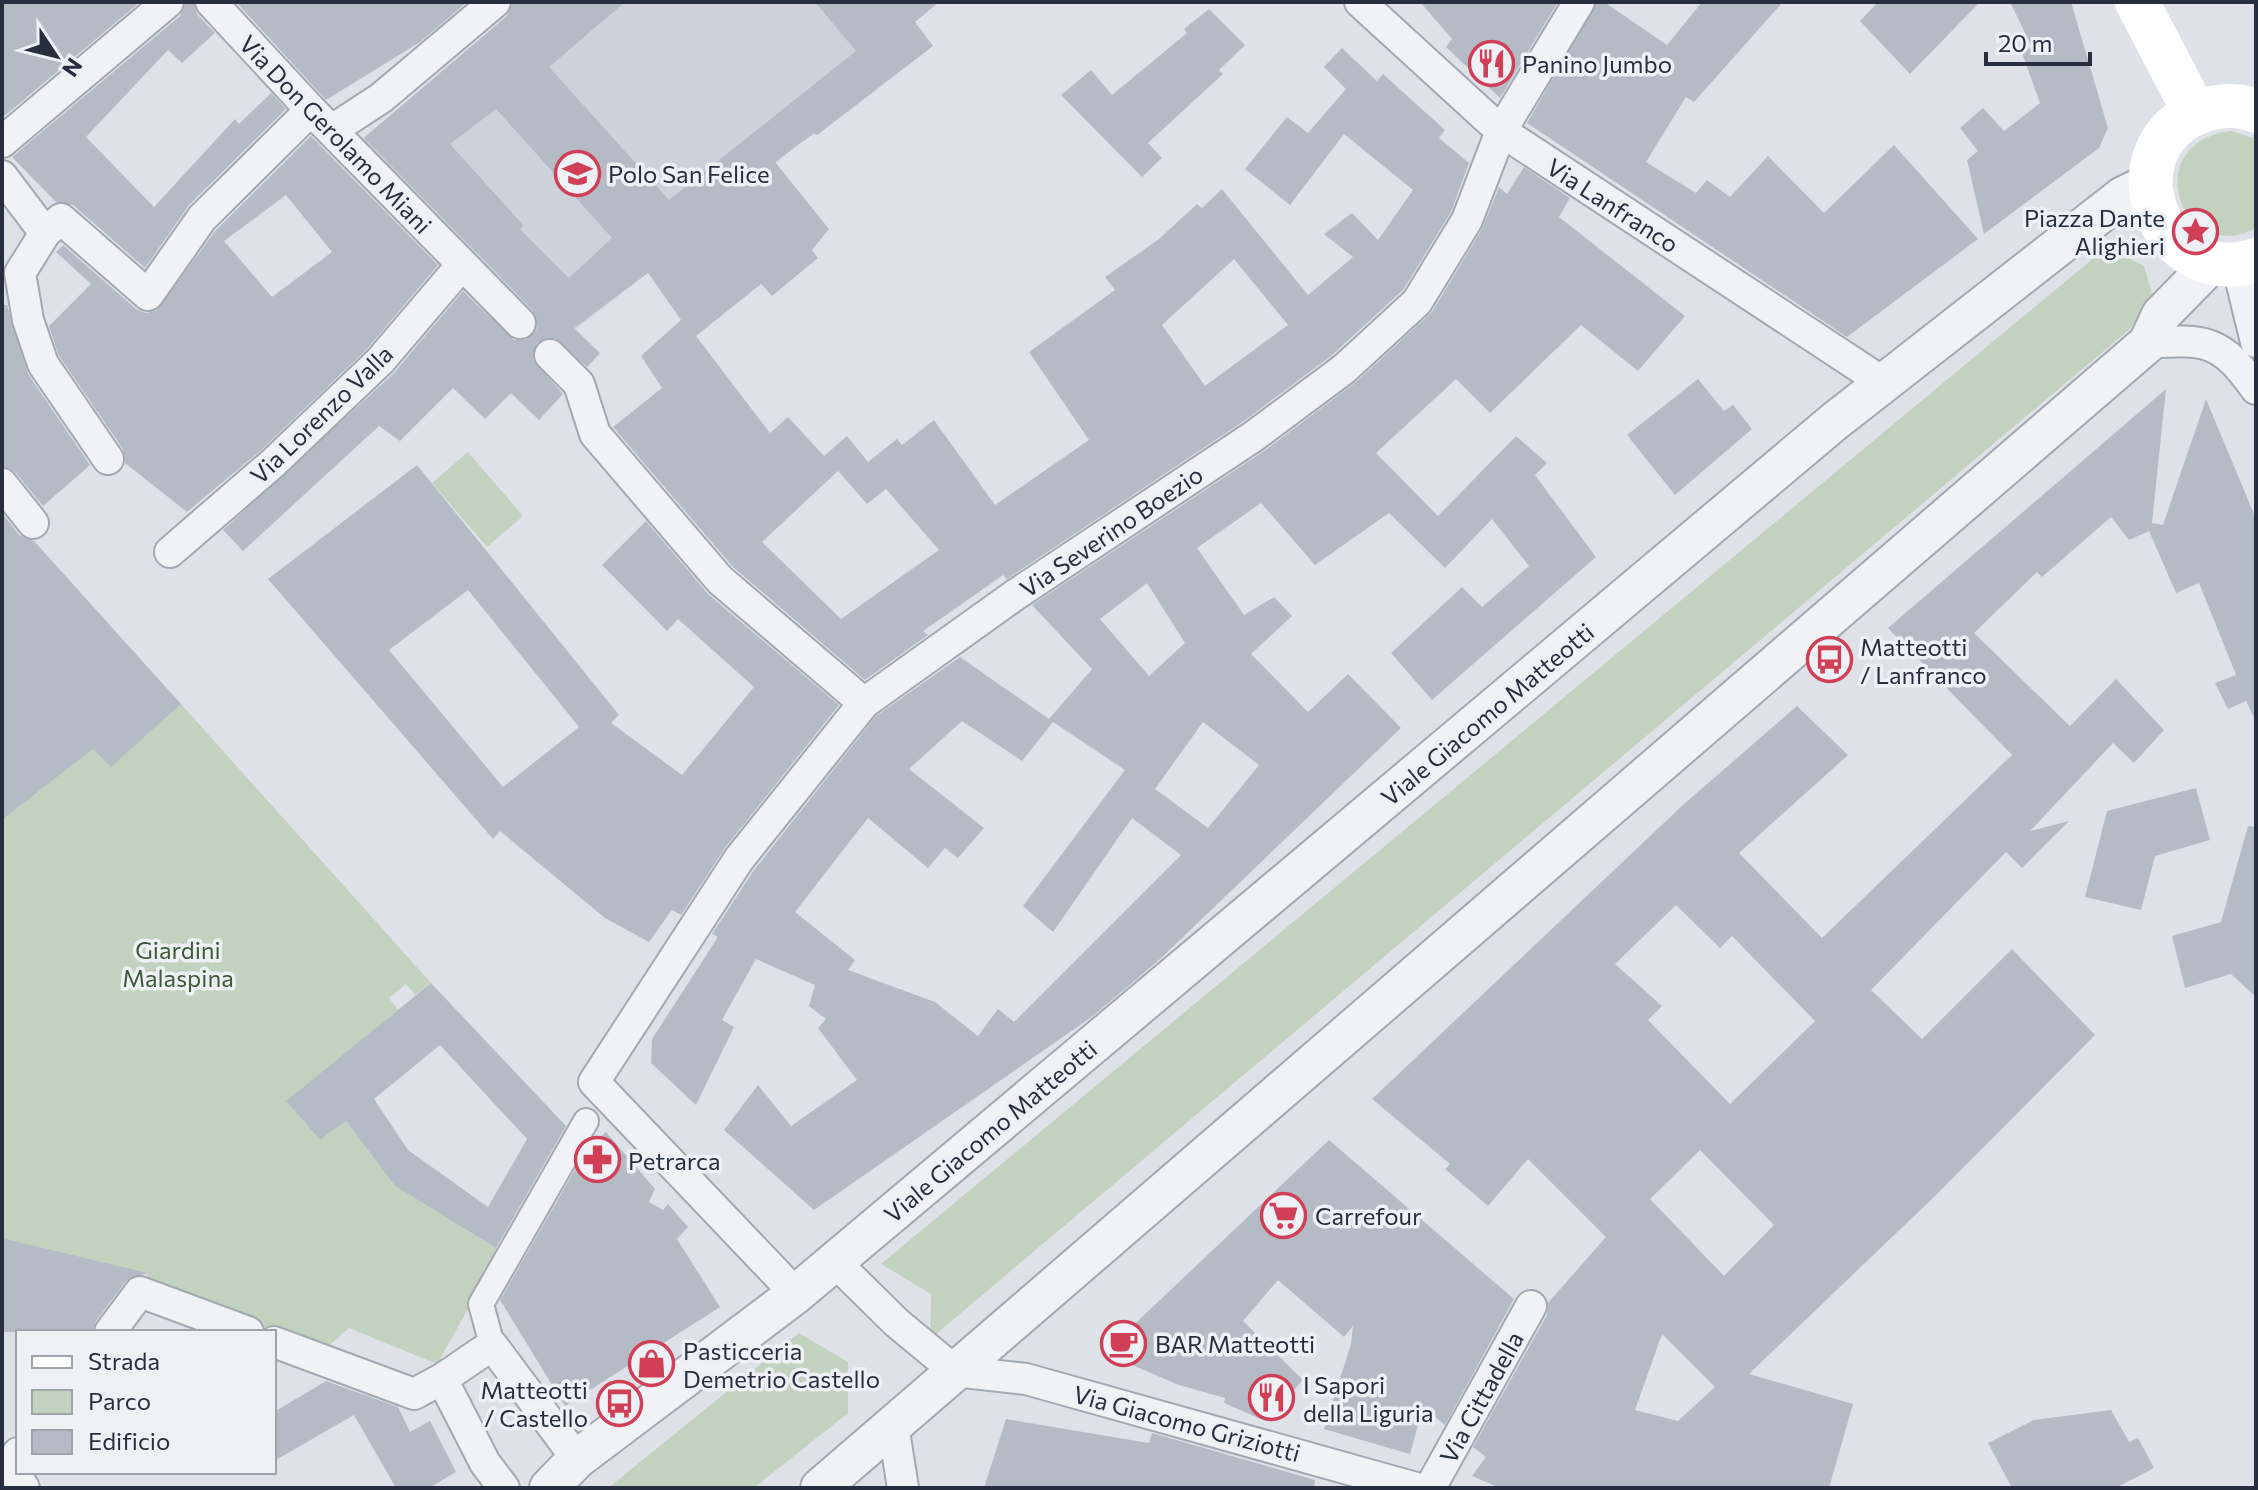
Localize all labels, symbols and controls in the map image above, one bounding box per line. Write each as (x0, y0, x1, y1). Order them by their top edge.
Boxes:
north arrow (16, 16, 96, 96)
scale bar (1986, 16, 2090, 66)
text: 20 m (1998, 28, 2052, 57)
street label: Via Don Gerolamo Miani (234, 29, 438, 239)
restaurant icon: Panino Jumbo (1467, 39, 1515, 87)
place label: Panino Jumbo (1522, 49, 1672, 78)
text: N (57, 53, 89, 82)
school or university icon: Polo San Felice (553, 149, 601, 197)
street label: Via Lanfranco (1542, 152, 1684, 258)
place label: Polo San Felice (608, 159, 770, 188)
place label: Piazza Dante Alighieri (2024, 203, 2165, 260)
place icon: Piazza Dante Alighieri (2172, 207, 2220, 255)
street label: Via Lorenzo Valla (244, 339, 398, 489)
street label: Via Severino Boezio (1014, 459, 1208, 603)
street label: Viale Giacomo Matteotti (1375, 617, 1599, 811)
place label: Matteotti / Lanfranco (1860, 632, 1987, 689)
bus stop icon: Matteotti / Lanfranco (1805, 636, 1853, 684)
park label: Giardini Malaspina (122, 935, 234, 992)
street label: Viale Giacomo Matteotti (878, 1034, 1102, 1228)
pharmacy icon: Petrarca (573, 1136, 621, 1184)
place label: Petrarca (628, 1146, 720, 1175)
supermarket icon: Carrefour (1260, 1191, 1308, 1239)
place label: Carrefour (1315, 1201, 1422, 1230)
cafe icon: BAR Matteotti (1100, 1319, 1148, 1367)
street label: Via Cittadella (1433, 1326, 1529, 1468)
place label: BAR Matteotti (1155, 1329, 1315, 1358)
legend (16, 1330, 276, 1474)
place label: Pasticceria Demetrio Castello (683, 1336, 880, 1393)
shop icon: Pasticceria Demetrio Castello (628, 1340, 676, 1388)
text: Strada (88, 1346, 160, 1375)
place label: I Sapori della Liguria (1303, 1370, 1434, 1427)
restaurant icon: I Sapori della Liguria (1248, 1374, 1296, 1422)
place label: Matteotti / Castello (481, 1375, 588, 1432)
bus stop icon: Matteotti / Castello (595, 1379, 643, 1427)
street label: Via Giacomo Griziotti (1070, 1379, 1304, 1467)
text: Parco (88, 1386, 151, 1415)
text: Edificio (88, 1426, 170, 1455)

